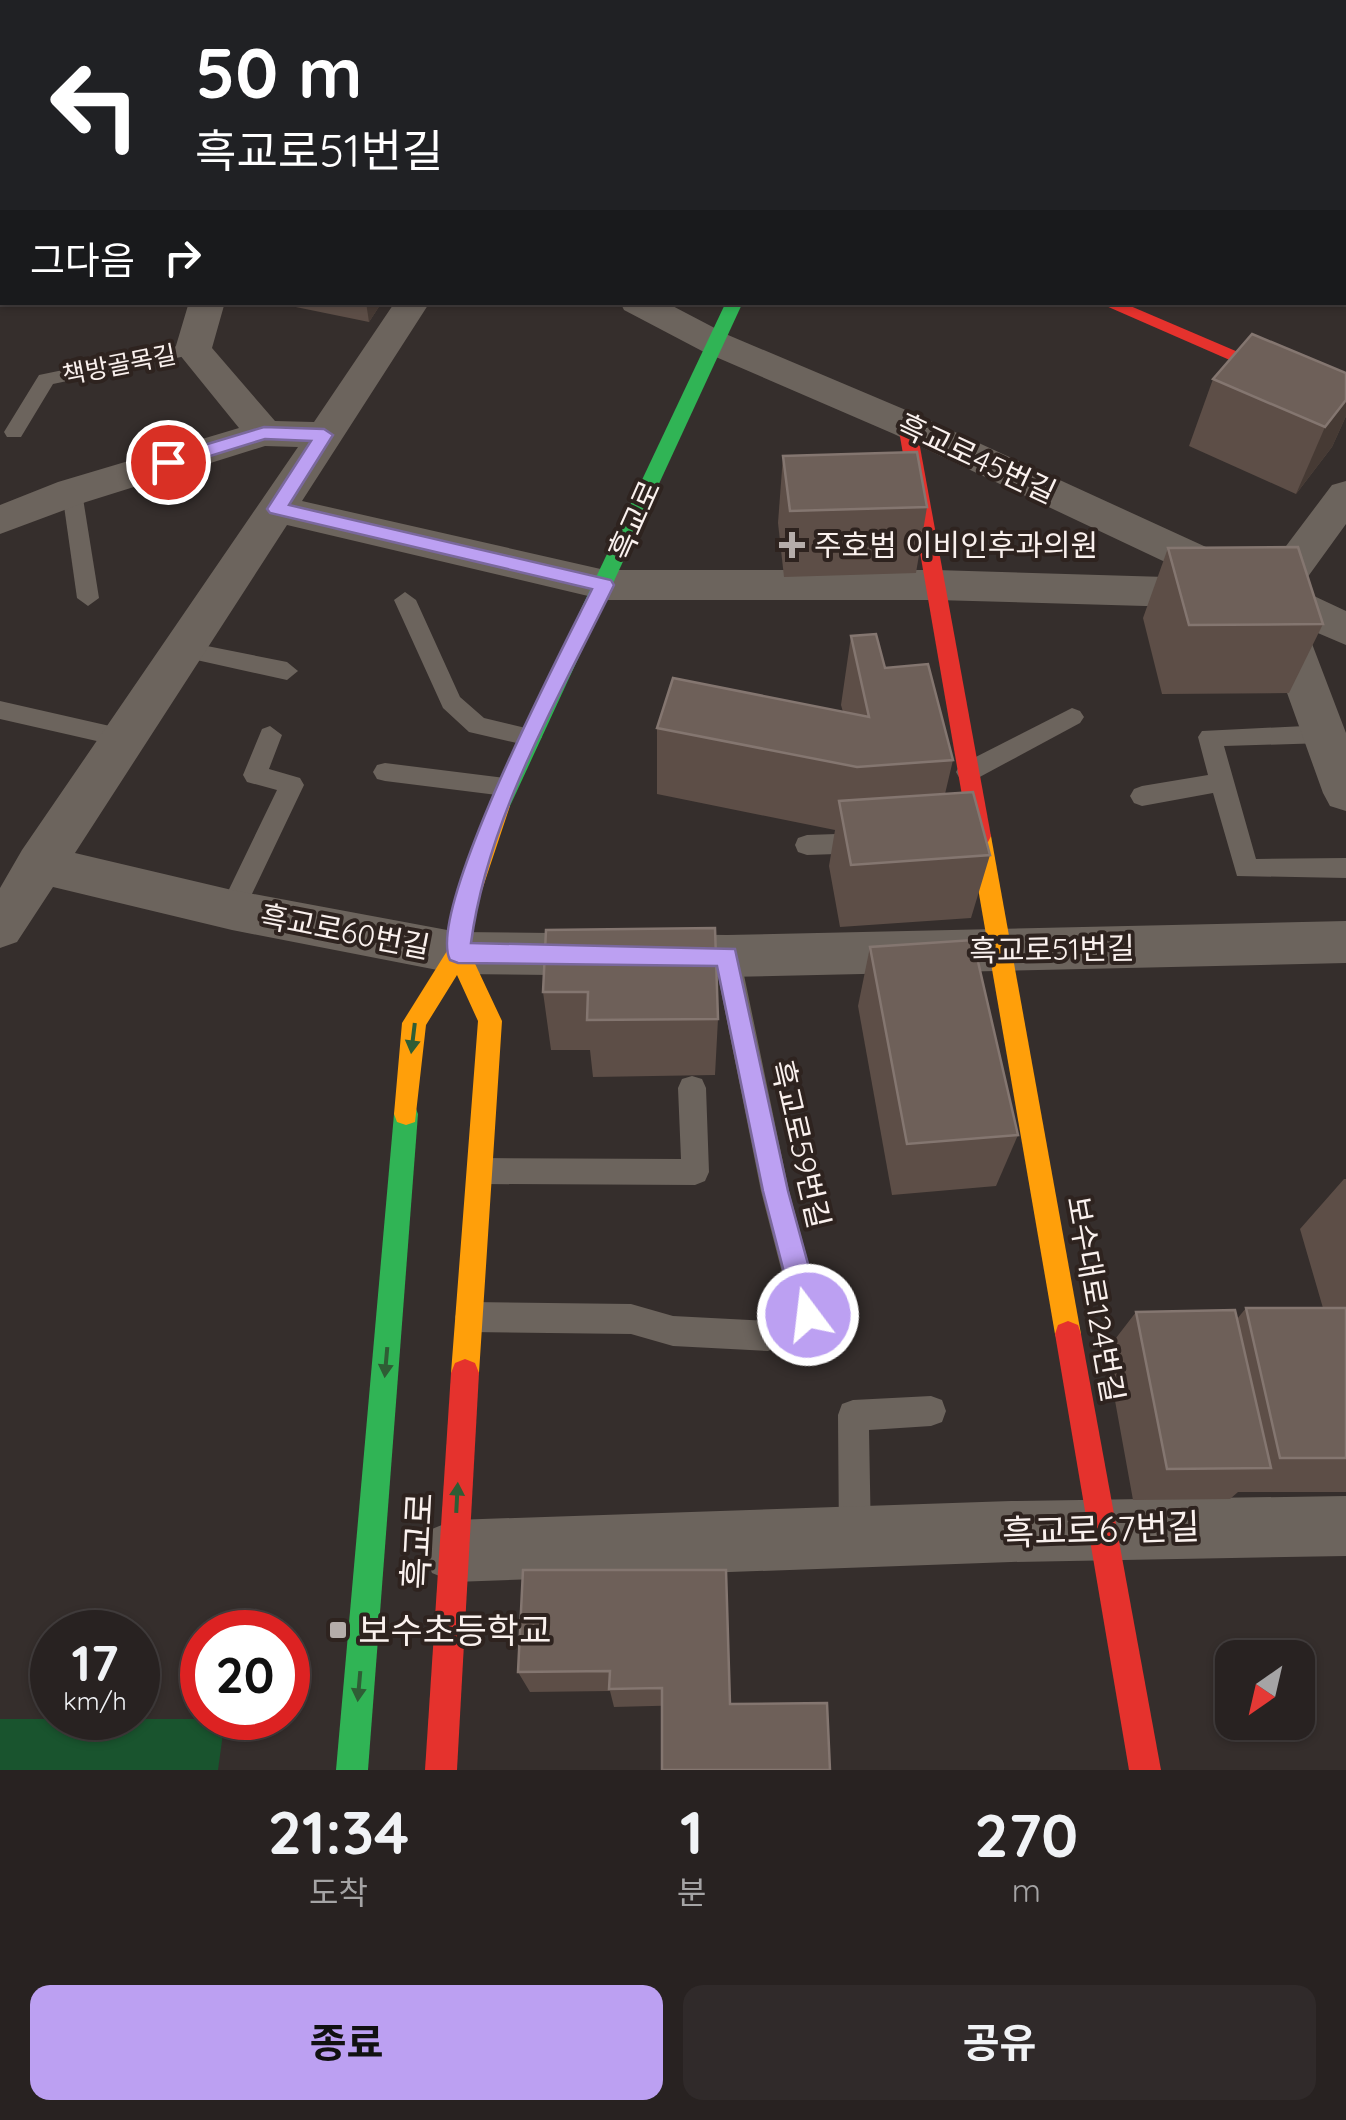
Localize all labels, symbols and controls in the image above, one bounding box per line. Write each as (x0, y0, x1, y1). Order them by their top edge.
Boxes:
text: 50 m (195, 28, 362, 116)
icon: left (30, 40, 160, 170)
text: 흑교로51번길 (195, 122, 443, 178)
icon: right (155, 230, 210, 285)
text: 그다음 (30, 236, 135, 284)
street label: 책방골목길 (60, 338, 178, 390)
street label: 흑교로45번길 (892, 405, 1062, 511)
pin (126, 420, 211, 505)
icon: arrive (141, 435, 196, 490)
street label: 흑교로 (600, 474, 668, 566)
place label: 주호범 이비인후과의원 (814, 526, 1098, 564)
marker: 주호범 이비인후과의원 (779, 532, 805, 558)
street label: 흑교로60번길 (257, 896, 433, 966)
street label: 흑교로51번길 (969, 929, 1135, 969)
one-way arrow (405, 1023, 421, 1054)
street label: 흑교로59번길 (763, 1056, 839, 1232)
street label: 보수대로124번길 (1059, 1193, 1133, 1405)
position arrow (756, 1263, 860, 1367)
one-way arrow (378, 1346, 394, 1378)
one-way arrow (449, 1481, 465, 1513)
street label: 흑교로 (393, 1492, 441, 1590)
street label: 흑교로67번길 (1001, 1504, 1201, 1554)
place label: 보수초등학교 (358, 1608, 551, 1652)
speed limit sign: 20 (180, 1610, 310, 1740)
marker: 보수초등학교 (327, 1619, 349, 1641)
text: 17 (72, 1631, 118, 1694)
north arrow (1215, 1640, 1315, 1740)
map controls (1215, 1640, 1315, 1740)
one-way arrow (351, 1670, 367, 1702)
text: km/h (63, 1685, 127, 1716)
text: 21:34 (268, 1794, 409, 1869)
text: 1 (680, 1794, 703, 1869)
text: 270 (974, 1797, 1078, 1872)
text: m (1012, 1870, 1041, 1910)
text: 도착 (309, 1872, 368, 1912)
text: 분 (677, 1872, 706, 1912)
button: 종료 (30, 1985, 663, 2100)
button: 공유 (683, 1985, 1316, 2100)

